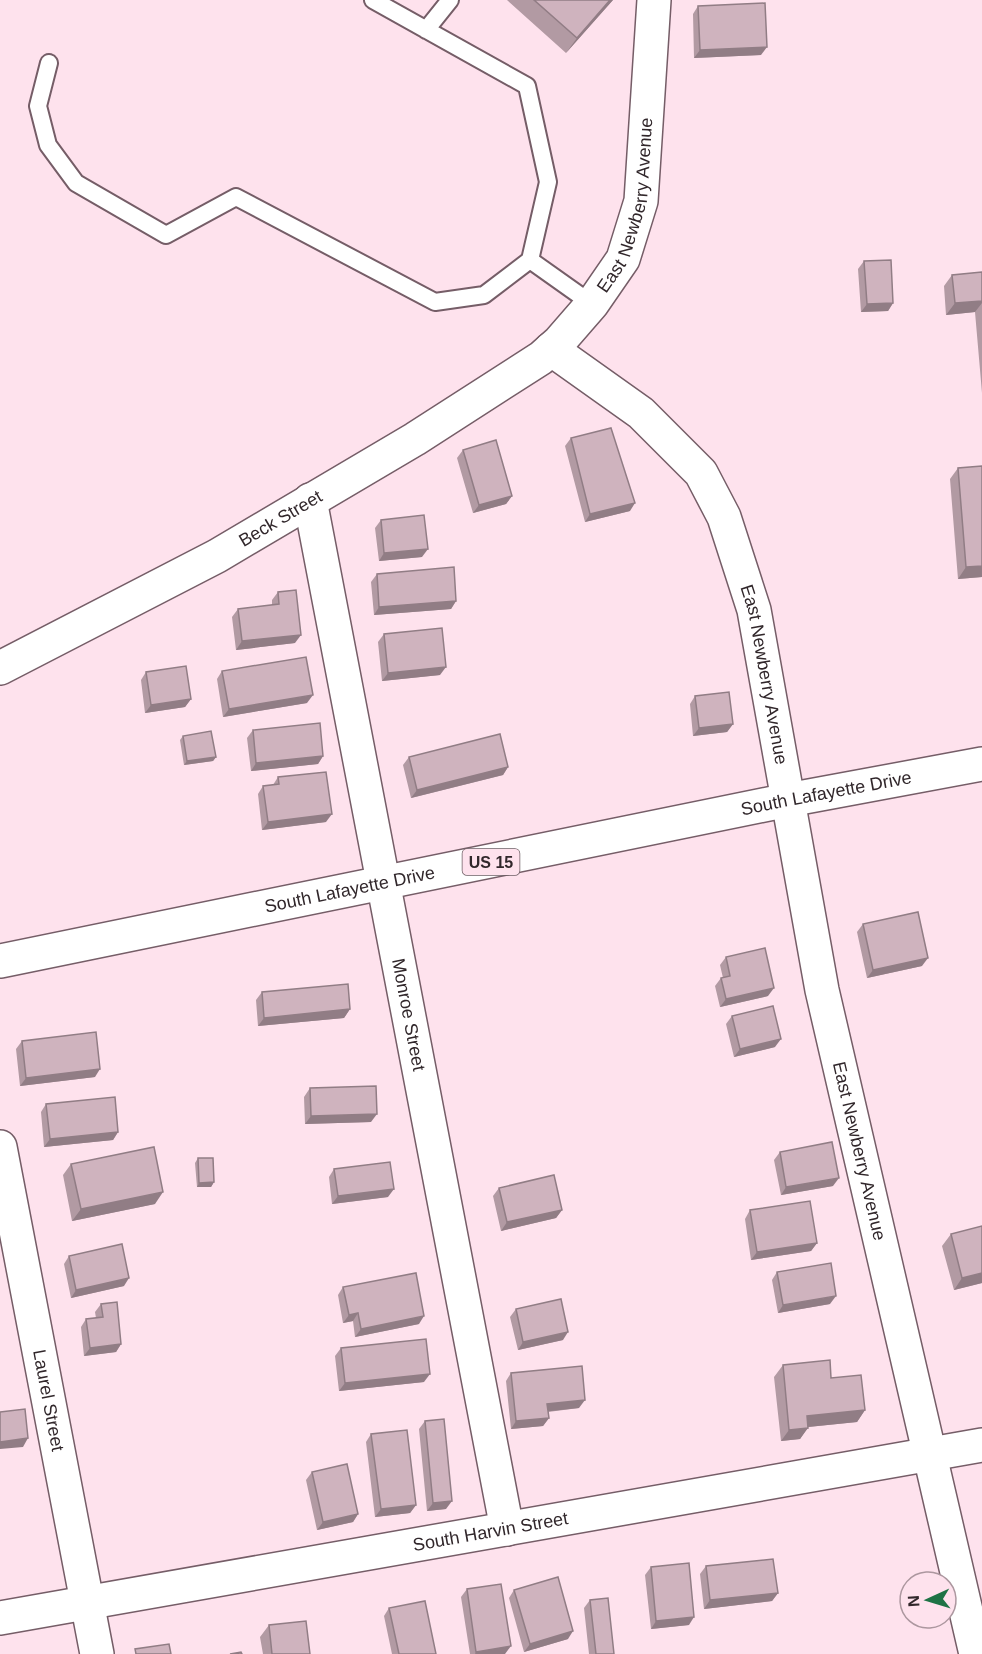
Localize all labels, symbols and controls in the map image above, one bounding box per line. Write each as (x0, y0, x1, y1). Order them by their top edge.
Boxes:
street label: East Newberry Avenue (593, 117, 656, 296)
street label: Beck Street (235, 486, 326, 551)
street label: East Newberry Avenue (736, 582, 791, 766)
street label: South Lafayette Drive (739, 767, 913, 819)
road number: US 15 (462, 849, 520, 875)
street label: South Lafayette Drive (263, 862, 437, 917)
street label: Monroe Street (388, 957, 429, 1073)
street label: East Newberry Avenue (829, 1060, 890, 1242)
street label: Laurel Street (29, 1348, 68, 1453)
street label: South Harvin Street (411, 1508, 570, 1555)
north arrow (898, 1570, 958, 1630)
text: N (905, 1595, 922, 1607)

